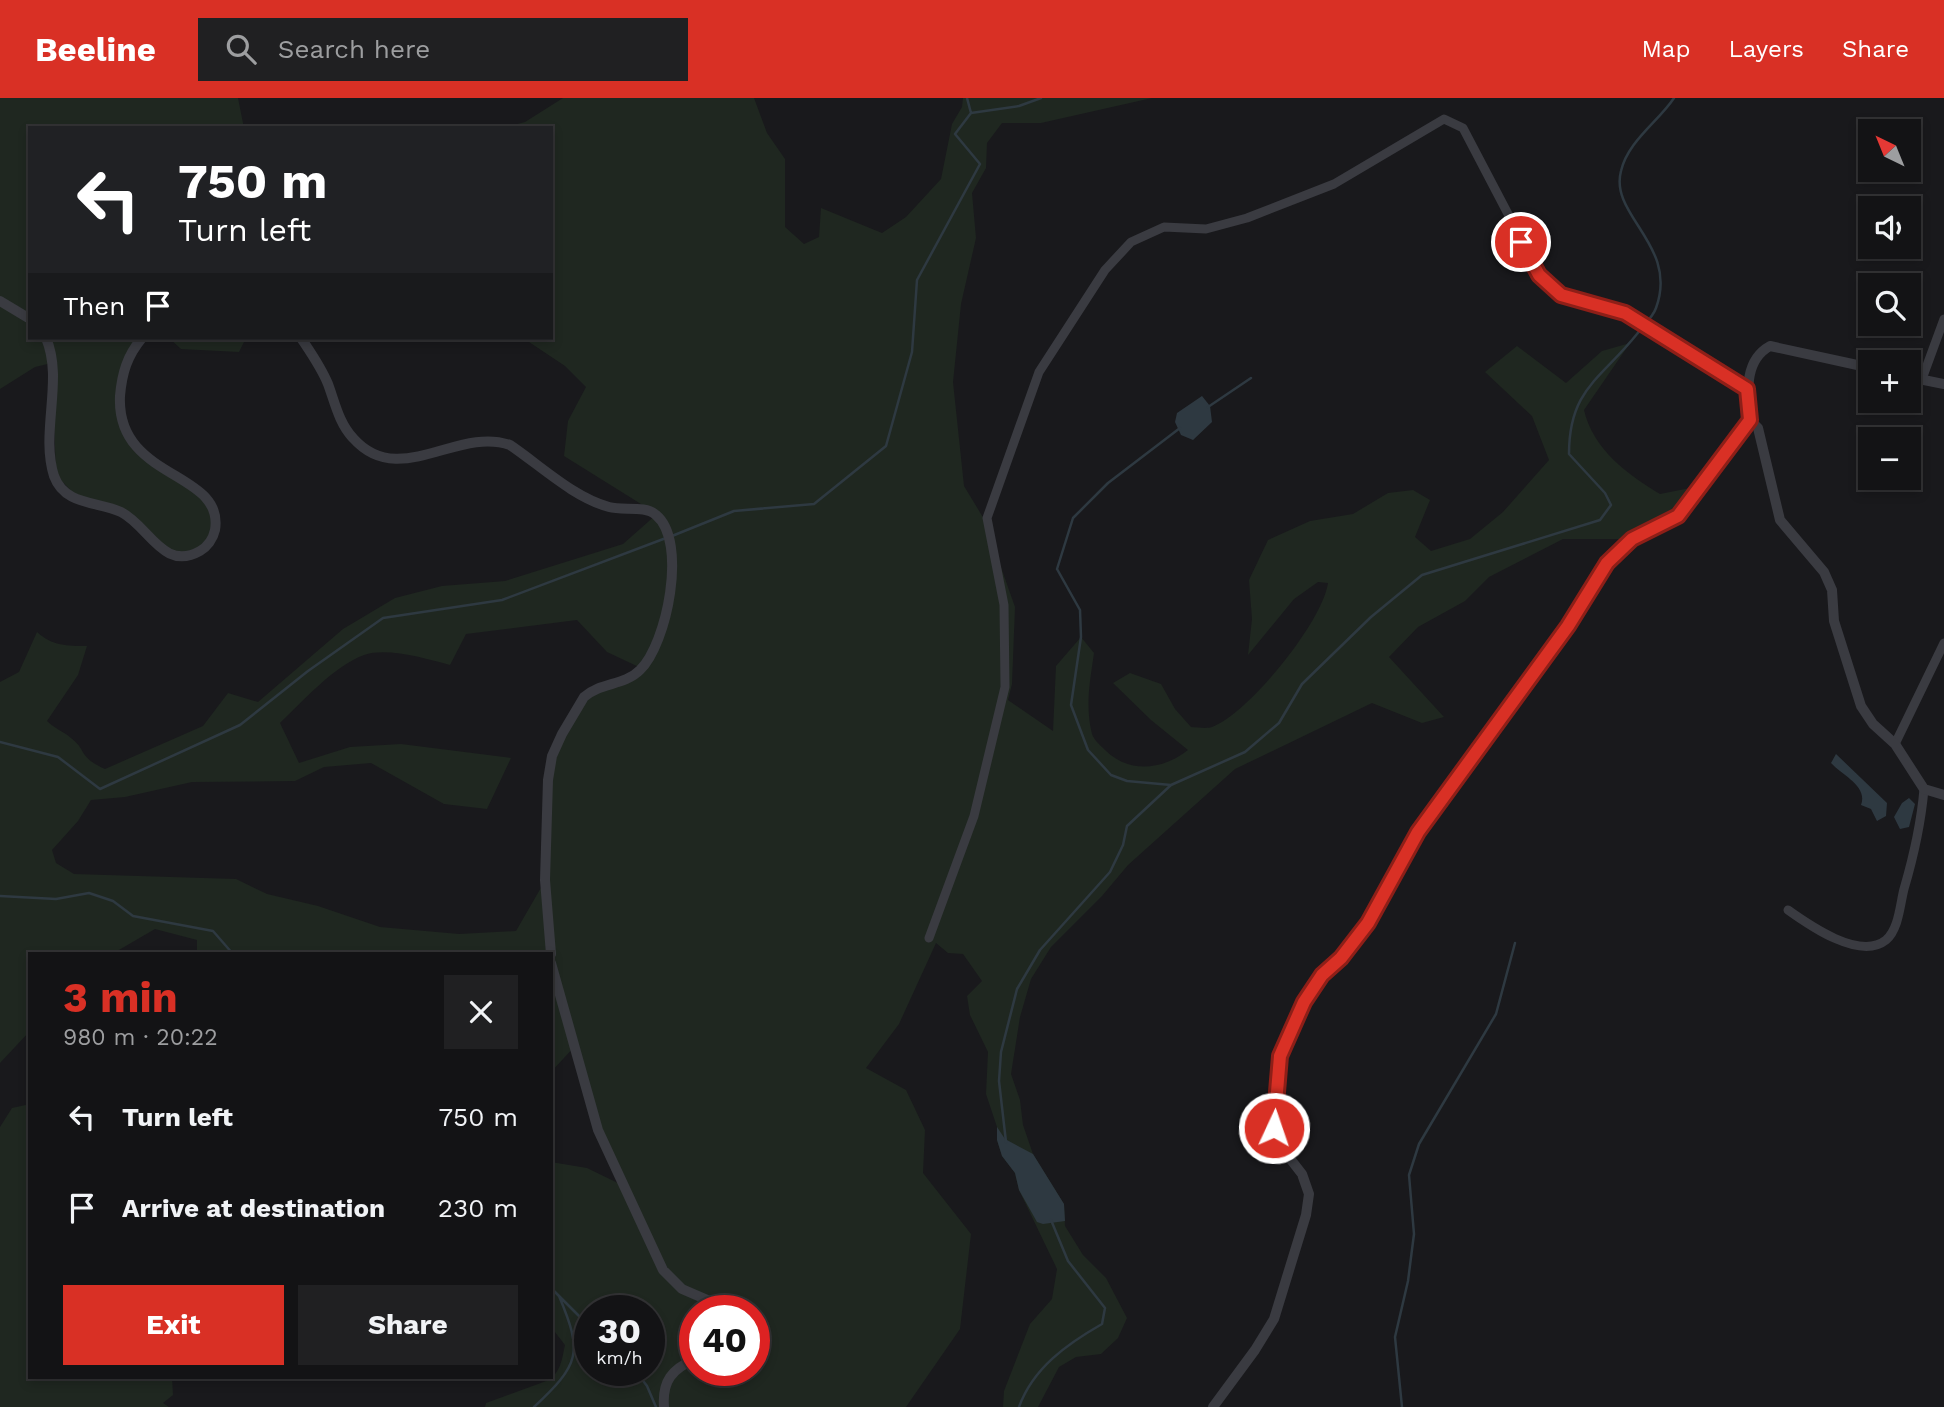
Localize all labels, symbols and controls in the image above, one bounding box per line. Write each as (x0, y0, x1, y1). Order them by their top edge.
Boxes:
search box (198, 18, 688, 81)
text: Beeline (35, 30, 156, 69)
icon: search (222, 30, 260, 68)
text: Search here (278, 34, 430, 64)
text: Map (1642, 35, 1690, 63)
text: Layers (1728, 35, 1804, 63)
text: Share (1842, 35, 1909, 63)
north arrow (1858, 119, 1922, 182)
map controls (1858, 119, 1921, 490)
text: 750 m (178, 152, 327, 210)
icon: left (63, 154, 154, 245)
button: sound (1858, 196, 1921, 259)
text: Turn left (178, 211, 311, 249)
pin (1491, 212, 1551, 272)
icon: arrive (1502, 223, 1540, 261)
button: search (1858, 273, 1921, 336)
icon: arrive (139, 287, 177, 325)
text: Then (63, 291, 125, 321)
button: + (1858, 350, 1921, 413)
button: − (1858, 427, 1921, 490)
text: 3 min (63, 973, 178, 1022)
button: close (444, 975, 518, 1049)
text: 980 m · 20:22 (63, 1024, 218, 1051)
position arrow (1237, 1091, 1311, 1165)
icon: left (63, 1098, 101, 1136)
text: Turn left (122, 1102, 233, 1132)
text: 750 m (438, 1102, 518, 1132)
icon: arrive (63, 1189, 101, 1227)
text: Arrive at destination (122, 1193, 385, 1223)
text: 230 m (438, 1193, 518, 1223)
button: Exit (63, 1285, 284, 1365)
button: Share (298, 1285, 518, 1365)
speed limit sign: 40 (679, 1295, 770, 1386)
text: 30 (598, 1310, 641, 1352)
text: km/h (596, 1347, 643, 1368)

